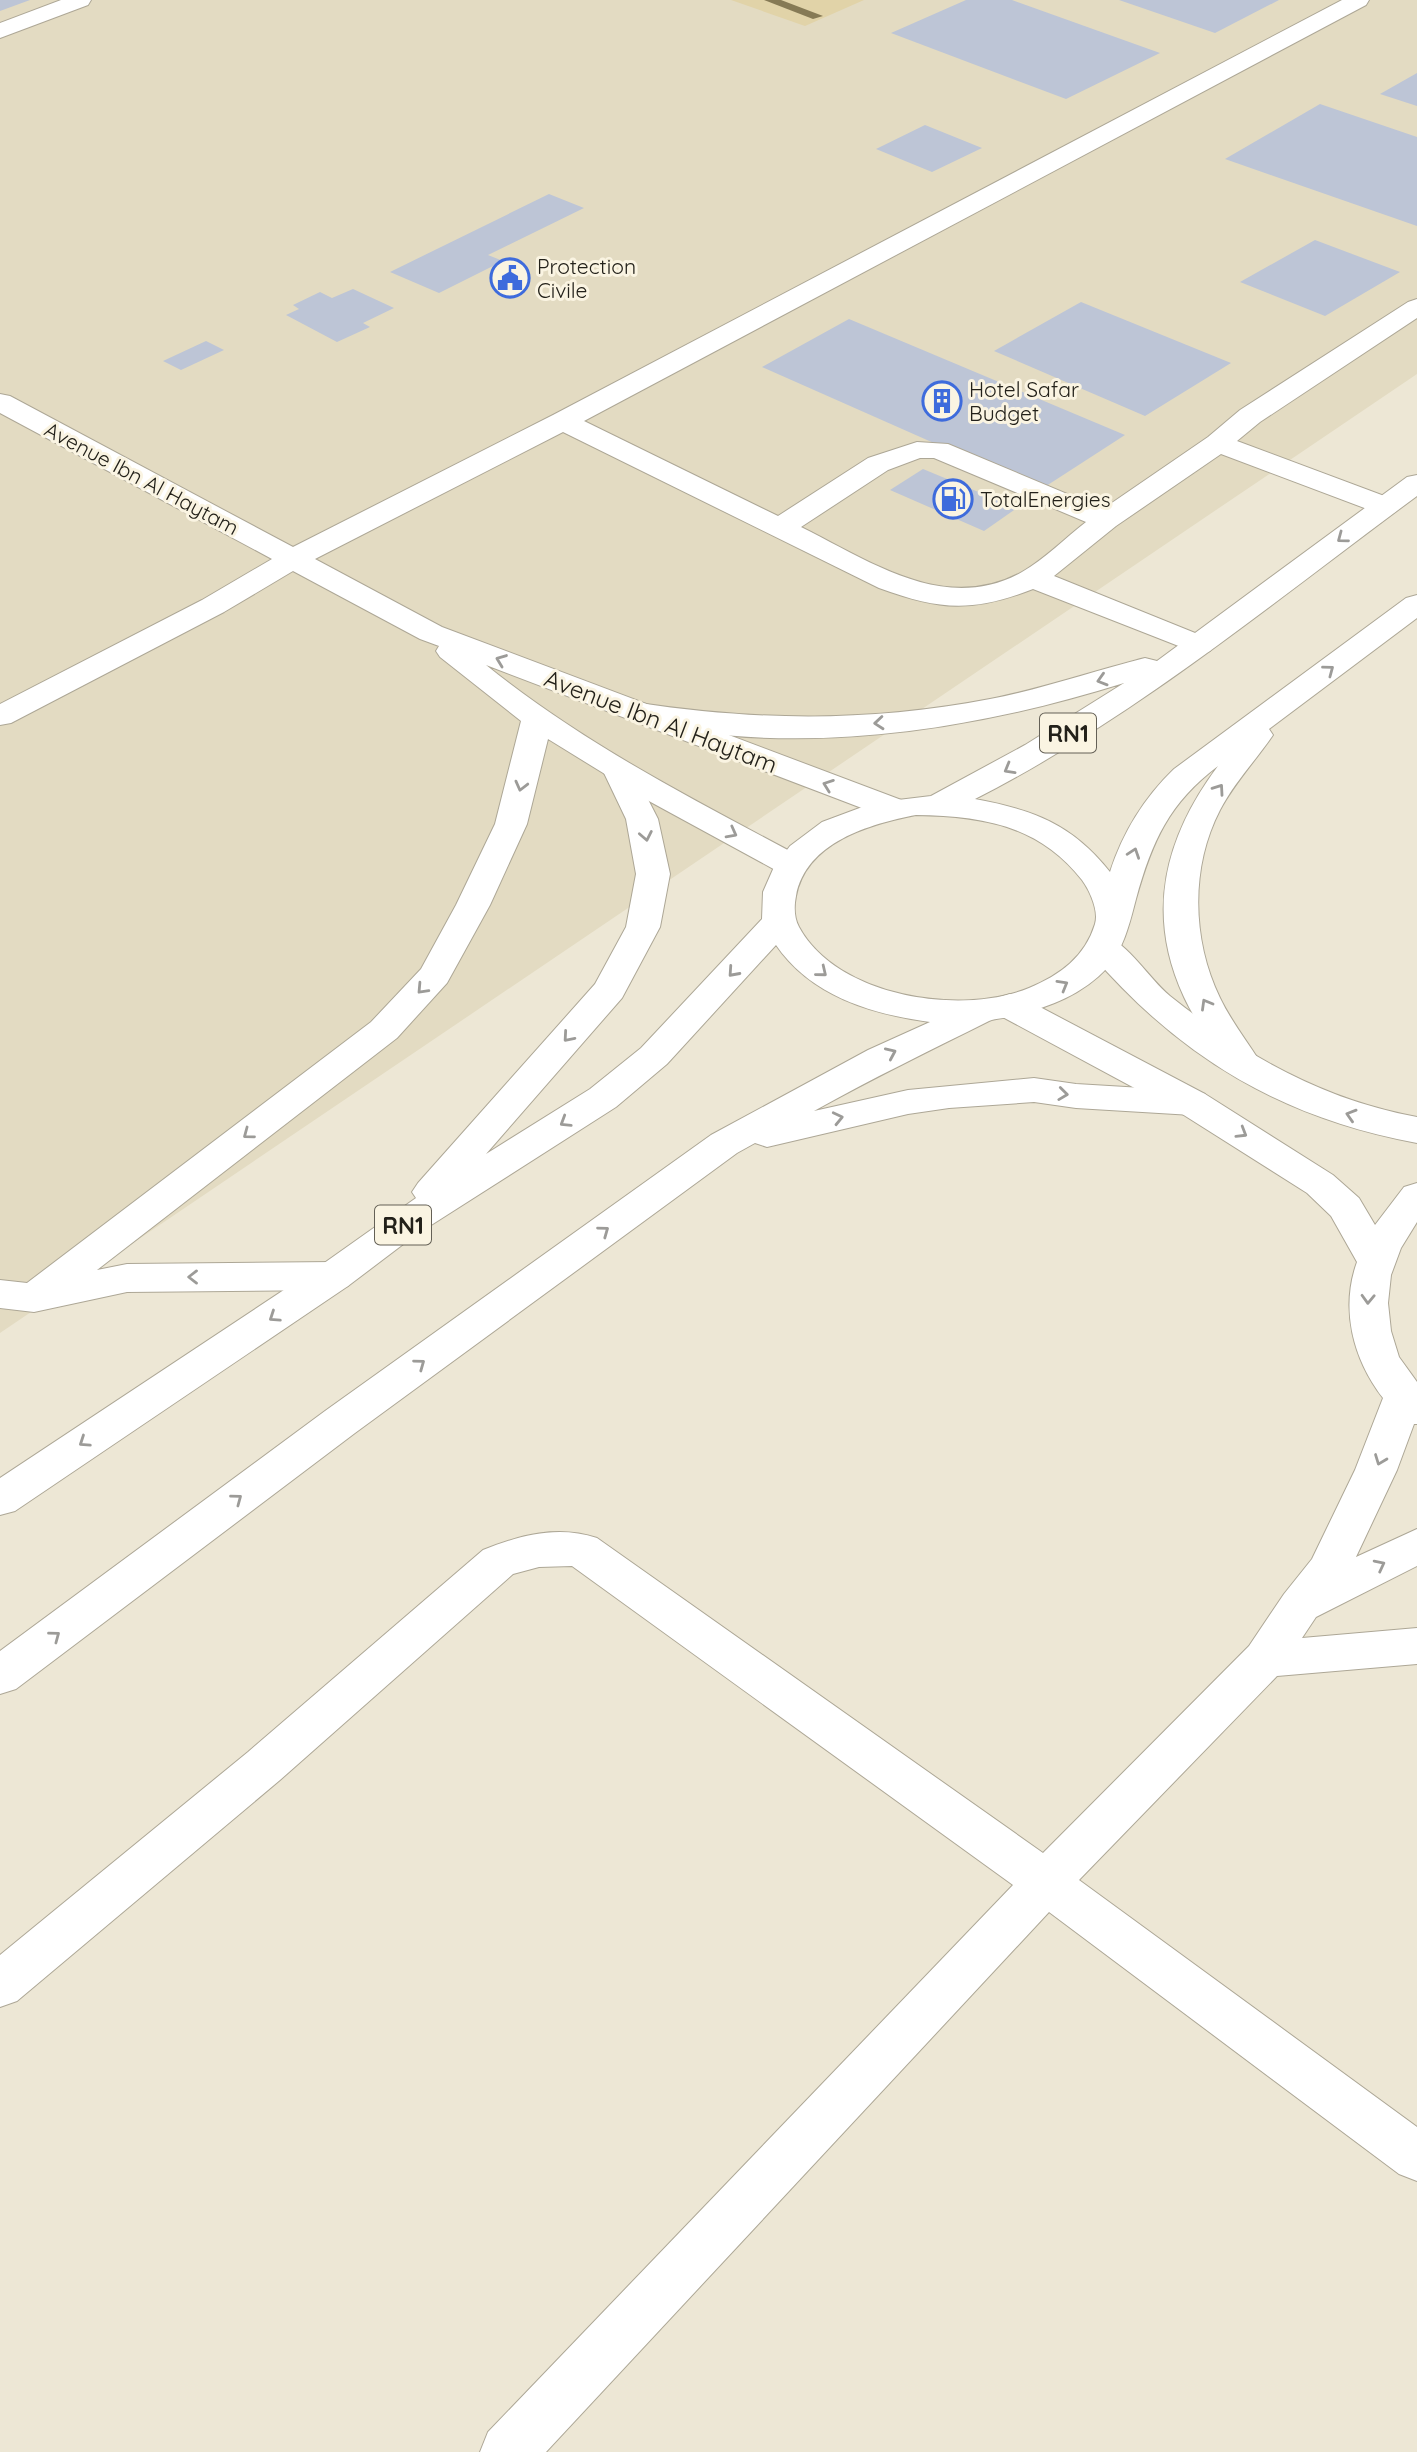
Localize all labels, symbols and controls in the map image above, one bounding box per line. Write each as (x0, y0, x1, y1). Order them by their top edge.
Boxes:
place label: Protection Civile (537, 253, 636, 303)
public building icon: Protection Civile (489, 257, 531, 299)
place label: Hotel Safar Budget (969, 376, 1079, 426)
building icon: Hotel Safar Budget (921, 380, 963, 422)
street label: Avenue Ibn Al Haytam (40, 416, 244, 540)
fuel station icon: TotalEnergies (932, 478, 974, 520)
place label: TotalEnergies (980, 486, 1111, 512)
one-way arrow (1337, 530, 1350, 542)
one-way arrow (495, 654, 507, 668)
street label: Avenue Ibn Al Haytam (540, 663, 782, 779)
one-way arrow (1321, 666, 1333, 679)
one-way arrow (1096, 672, 1108, 687)
road number: RN1 (1040, 713, 1096, 752)
one-way arrow (873, 715, 884, 730)
one-way arrow (1004, 761, 1017, 774)
one-way arrow (822, 779, 834, 793)
one-way arrow (515, 780, 529, 792)
one-way arrow (1211, 784, 1223, 797)
one-way arrow (725, 825, 737, 838)
one-way arrow (637, 830, 652, 842)
one-way arrow (1126, 847, 1140, 859)
one-way arrow (729, 963, 741, 976)
one-way arrow (814, 964, 827, 976)
one-way arrow (1055, 980, 1068, 993)
one-way arrow (418, 981, 430, 994)
one-way arrow (1201, 999, 1214, 1011)
one-way arrow (564, 1029, 576, 1042)
one-way arrow (884, 1047, 896, 1061)
one-way arrow (1057, 1087, 1069, 1102)
one-way arrow (1345, 1109, 1357, 1124)
one-way arrow (832, 1112, 844, 1126)
one-way arrow (559, 1114, 572, 1127)
one-way arrow (1235, 1125, 1248, 1138)
one-way arrow (243, 1126, 255, 1139)
road number: RN1 (375, 1206, 431, 1244)
one-way arrow (596, 1227, 609, 1239)
one-way arrow (187, 1270, 198, 1285)
one-way arrow (1361, 1294, 1376, 1305)
one-way arrow (268, 1308, 281, 1321)
one-way arrow (412, 1360, 425, 1373)
one-way arrow (79, 1434, 92, 1446)
one-way arrow (1374, 1454, 1388, 1466)
one-way arrow (229, 1495, 242, 1508)
one-way arrow (1373, 1560, 1385, 1574)
one-way arrow (47, 1631, 59, 1644)

